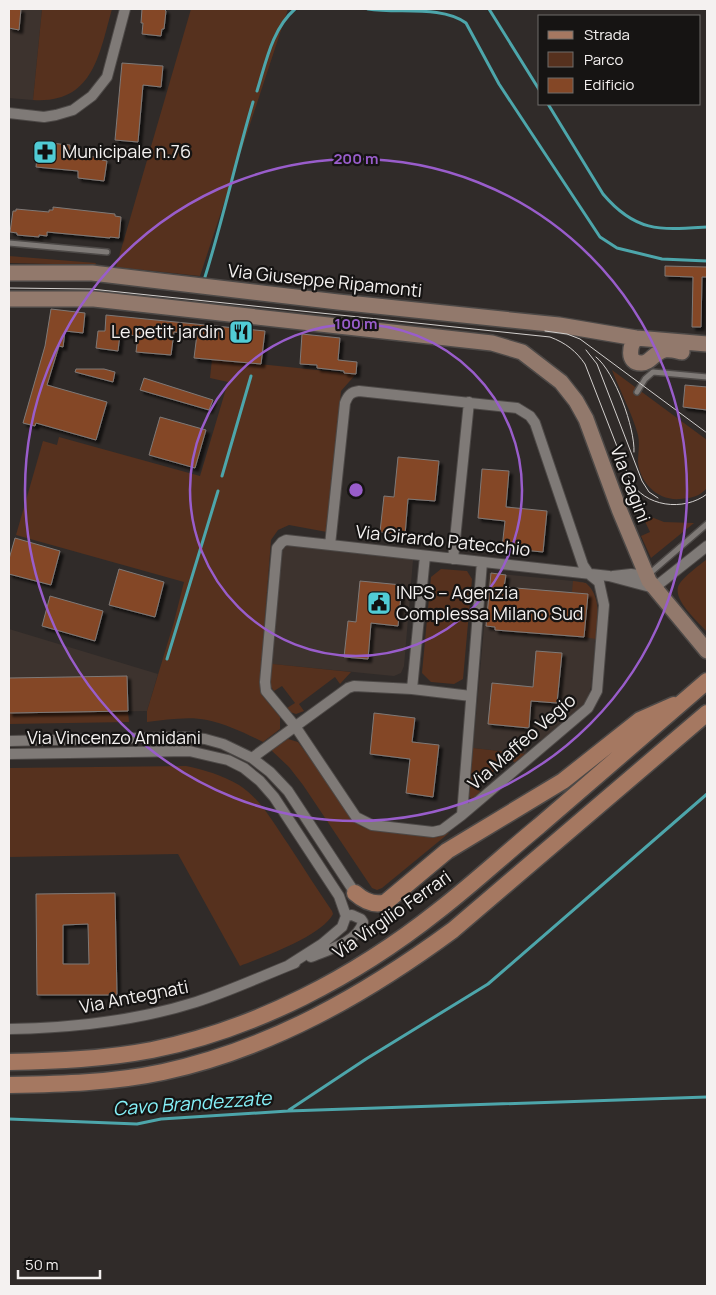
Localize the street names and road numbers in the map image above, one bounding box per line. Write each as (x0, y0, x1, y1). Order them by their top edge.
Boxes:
street label: Via Giuseppe Ripamonti (227, 258, 423, 302)
street label: Via Gagini (605, 442, 657, 526)
street label: Via Girardo Patecchio (355, 519, 532, 561)
street label: Via Maffeo Vegio (462, 688, 580, 795)
street label: Via Vincenzo Amidani (27, 725, 201, 749)
street label: Via Virgilio Ferrari (327, 864, 455, 964)
street label: Via Antegnati (77, 974, 190, 1018)

